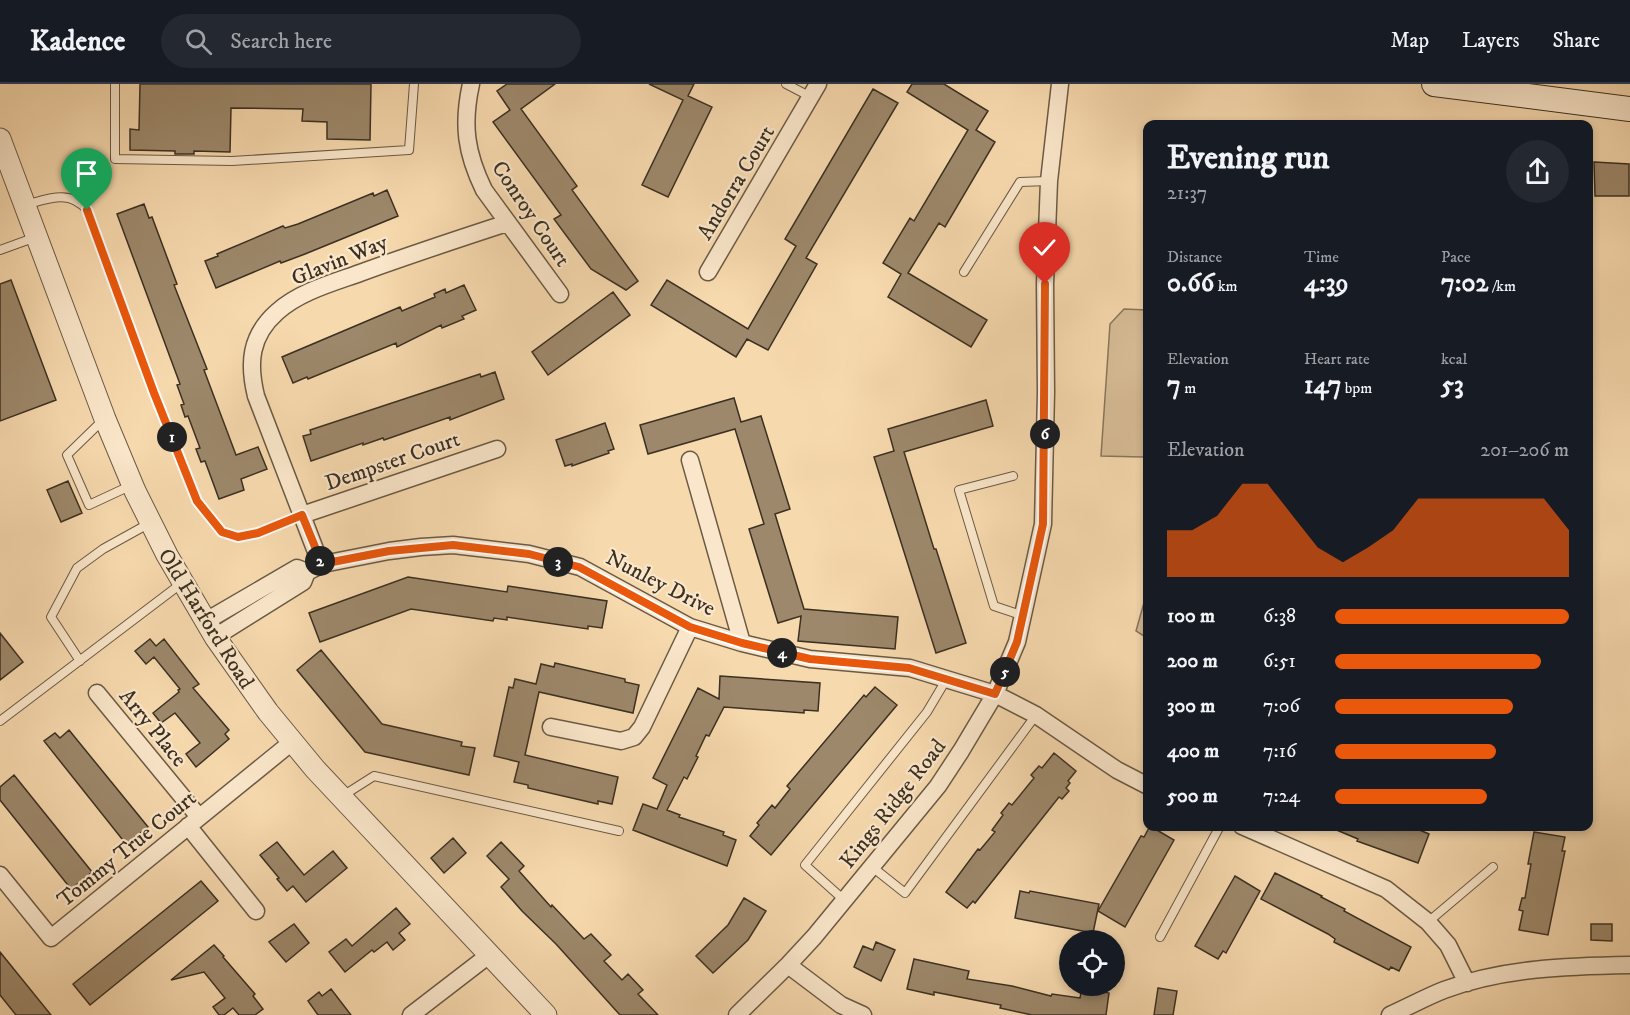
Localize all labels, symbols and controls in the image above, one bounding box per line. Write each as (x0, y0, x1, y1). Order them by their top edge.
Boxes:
search box (161, 14, 581, 68)
text: Kadence (30, 24, 125, 59)
icon: search (182, 25, 215, 58)
text: Search here (230, 28, 332, 55)
text: Map (1390, 28, 1429, 54)
text: Layers (1462, 28, 1520, 54)
text: Share (1553, 28, 1600, 54)
street label: Andorra Court (692, 121, 781, 245)
text: Evening run (1167, 138, 1329, 179)
button: share (1506, 140, 1569, 203)
pin (61, 148, 112, 210)
street label: Conroy Court (485, 156, 576, 272)
icon: arrive (70, 157, 103, 190)
text: 21:37 (1167, 181, 1207, 206)
pin (1019, 222, 1070, 284)
street label: Glavin Way (288, 229, 392, 292)
icon: check (1028, 231, 1061, 264)
text: Distance (1167, 247, 1222, 267)
text: Time (1304, 247, 1339, 267)
text: Pace (1441, 247, 1471, 267)
text: 0.66 (1167, 267, 1214, 300)
text: 4:39 (1304, 267, 1348, 300)
text: 7:02 (1441, 267, 1488, 300)
text: km (1214, 276, 1238, 296)
text: /km (1488, 276, 1516, 296)
text: Elevation (1167, 349, 1229, 369)
text: Heart rate (1304, 349, 1370, 369)
text: kcal (1441, 349, 1467, 369)
text: 7 (1167, 369, 1181, 402)
text: 147 (1304, 369, 1341, 402)
text: 53 (1441, 369, 1464, 402)
text: m (1181, 378, 1196, 398)
text: bpm (1341, 378, 1372, 398)
pin: 6 (1030, 419, 1060, 449)
pin: 1 (157, 422, 187, 452)
text: 6 (1041, 424, 1049, 444)
street label: Dempster Court (322, 426, 463, 497)
text: 1 (169, 427, 175, 447)
text: Elevation (1167, 438, 1244, 463)
text: 201–206 m (1480, 438, 1569, 463)
street label: Old Harford Road (152, 544, 260, 694)
street label: Nunley Drive (601, 544, 720, 622)
pin: 2 (305, 546, 335, 576)
pin: 3 (543, 547, 573, 577)
text: 2 (316, 551, 324, 571)
text: 3 (555, 552, 561, 572)
text: 100 m (1167, 604, 1215, 629)
text: 6:38 (1263, 604, 1296, 629)
pin: 4 (767, 638, 797, 668)
text: 4 (777, 643, 787, 663)
text: 200 m (1167, 649, 1218, 674)
text: 6:51 (1263, 649, 1296, 674)
pin: 5 (990, 657, 1020, 687)
text: 5 (1001, 662, 1009, 682)
street label: Arry Place (113, 683, 193, 772)
text: 300 m (1167, 694, 1215, 719)
text: 7:06 (1263, 694, 1300, 719)
street label: Kings Ridge Road (834, 734, 952, 874)
text: 400 m (1167, 739, 1219, 764)
text: 7:16 (1263, 739, 1296, 764)
text: 500 m (1167, 784, 1218, 809)
text: 7:24 (1263, 784, 1300, 809)
street label: Tommy True Court (52, 785, 202, 914)
map controls (1059, 930, 1125, 996)
button: locate (1059, 930, 1125, 996)

